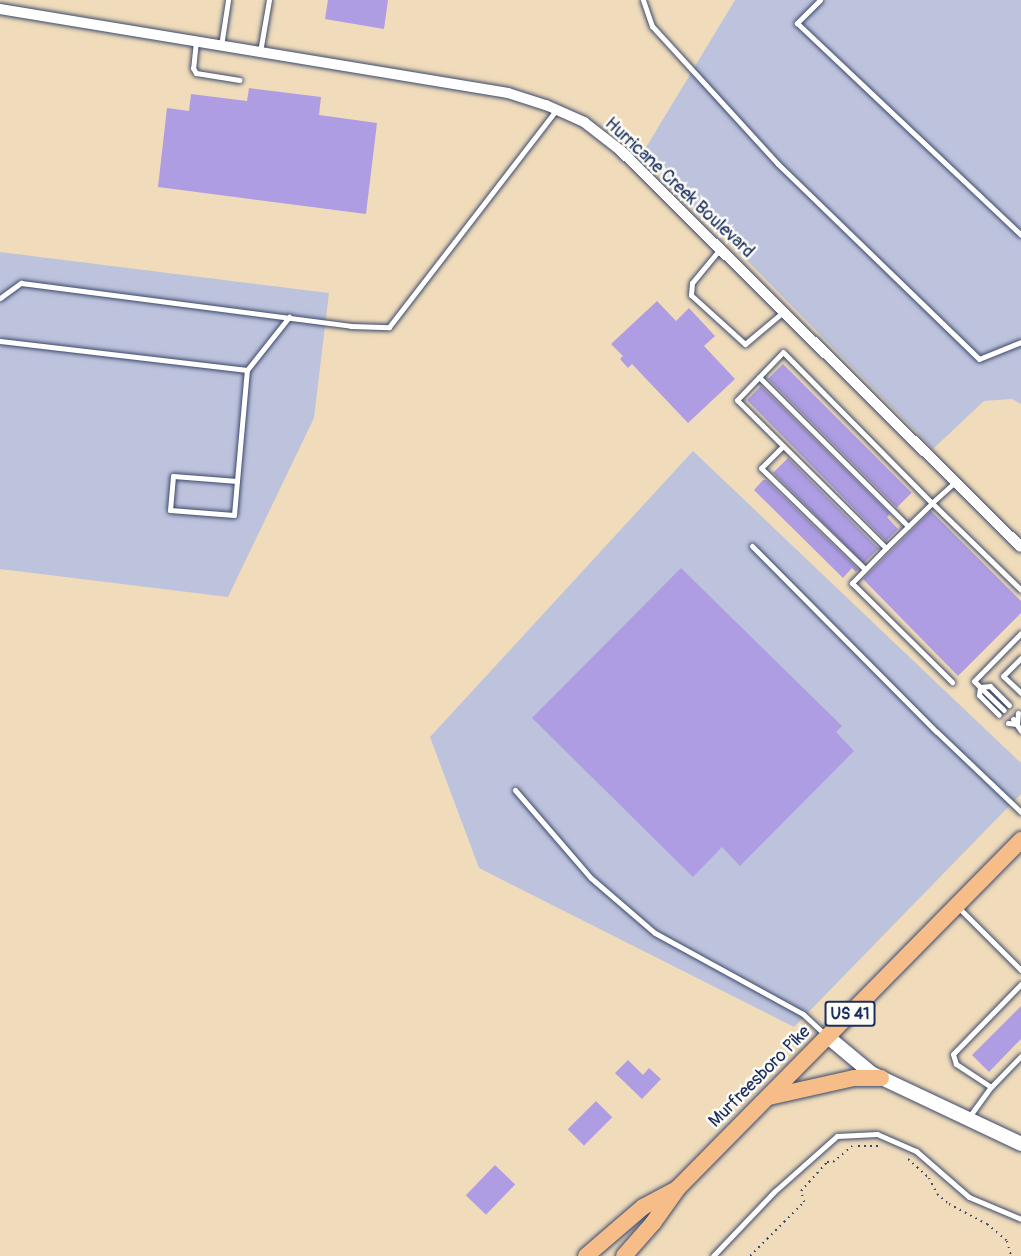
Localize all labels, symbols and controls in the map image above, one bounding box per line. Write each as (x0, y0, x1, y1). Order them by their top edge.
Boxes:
street label: Hurricane Creek Boulevard (600, 113, 758, 263)
road number: US 41 (824, 1001, 876, 1027)
street label: Murfreesboro Pike (705, 1022, 815, 1132)

